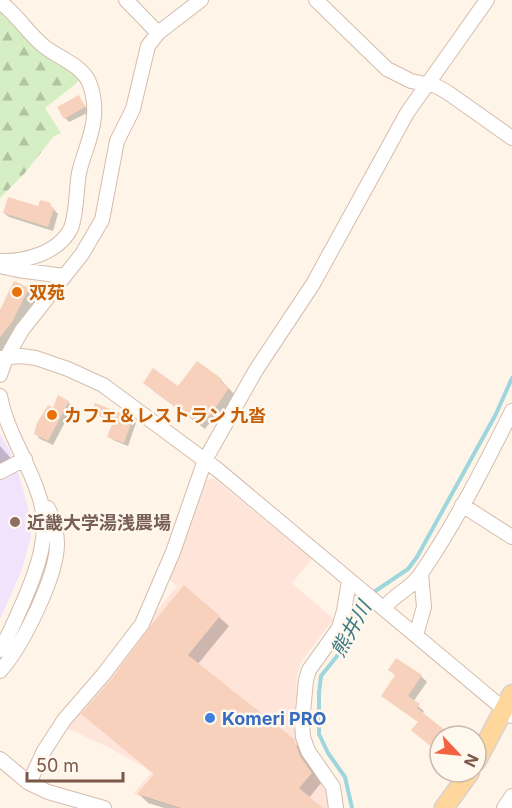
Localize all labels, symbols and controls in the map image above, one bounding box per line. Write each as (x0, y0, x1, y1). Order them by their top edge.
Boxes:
place label: 双苑 (29, 282, 65, 303)
marker: 双苑 (10, 285, 24, 299)
place label: カフェ＆レストラン 九沓 (64, 405, 266, 426)
marker: カフェ＆レストラン 九沓 (45, 408, 59, 422)
place label: 近畿大学湯浅農場 (27, 512, 171, 533)
marker: 近畿大学湯浅農場 (8, 515, 22, 529)
water label: 熊井川 (326, 595, 377, 661)
place label: Komeri PRO (222, 708, 327, 729)
marker: Komeri PRO (203, 711, 217, 725)
north arrow (428, 724, 488, 784)
scale bar (27, 745, 123, 783)
text: N (460, 751, 483, 770)
text: 50 m (36, 755, 79, 776)

